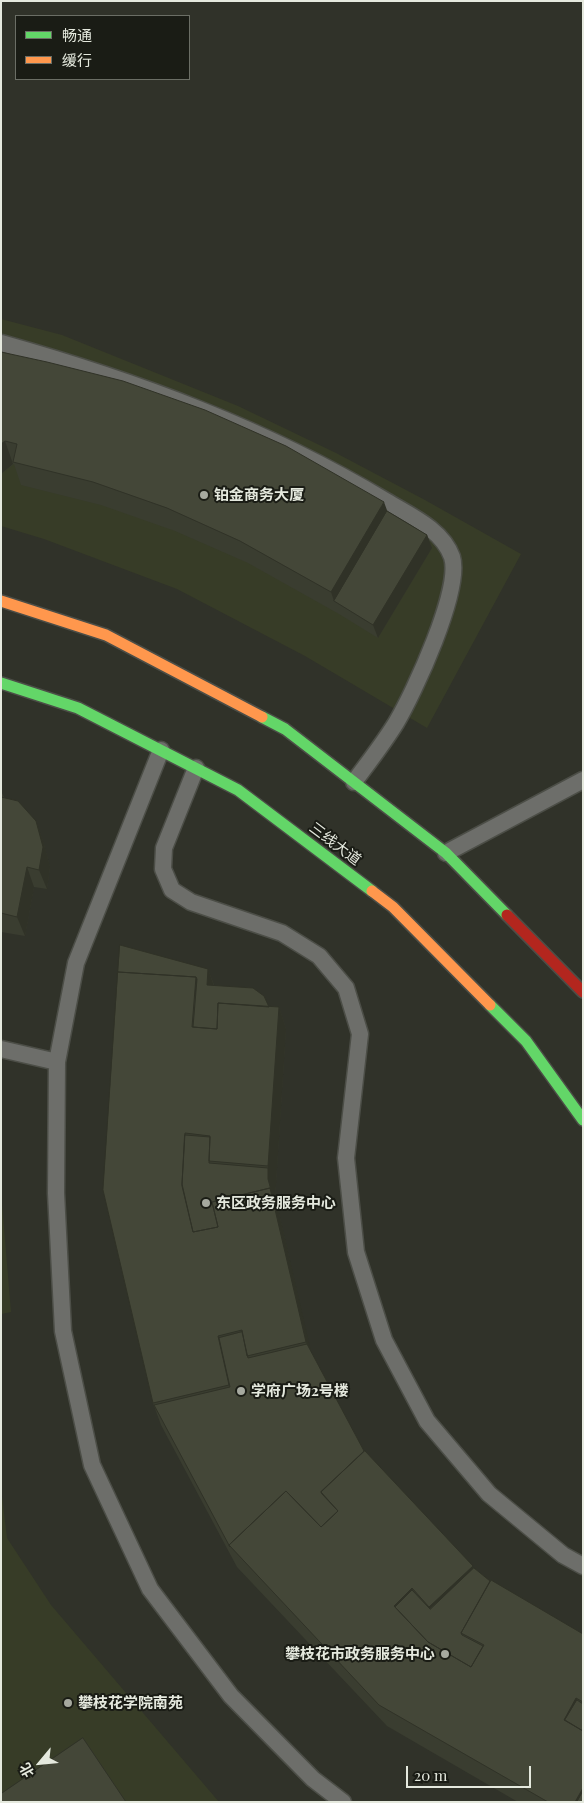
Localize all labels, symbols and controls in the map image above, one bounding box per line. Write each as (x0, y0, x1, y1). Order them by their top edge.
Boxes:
legend (15, 15, 190, 80)
text: 畅通 (62, 25, 92, 45)
text: 缓行 (62, 50, 92, 70)
place label: 铂金商务大厦 (214, 486, 304, 504)
marker: 铂金商务大厦 (198, 489, 210, 501)
street label: 三线大道 (306, 819, 364, 869)
place label: 东区政务服务中心 (216, 1194, 336, 1212)
marker: 东区政务服务中心 (200, 1197, 212, 1209)
place label: 学府广场2号楼 (251, 1382, 349, 1400)
marker: 学府广场2号楼 (235, 1385, 247, 1397)
place label: 攀枝花市政务服务中心 (285, 1645, 435, 1663)
marker: 攀枝花市政务服务中心 (439, 1648, 451, 1660)
place label: 攀枝花学院南苑 (78, 1694, 183, 1712)
marker: 攀枝花学院南苑 (62, 1697, 74, 1709)
north arrow (15, 1738, 65, 1788)
scale bar (409, 1756, 534, 1788)
text: 北 (15, 1760, 38, 1781)
text: 20 m (414, 1765, 447, 1785)

